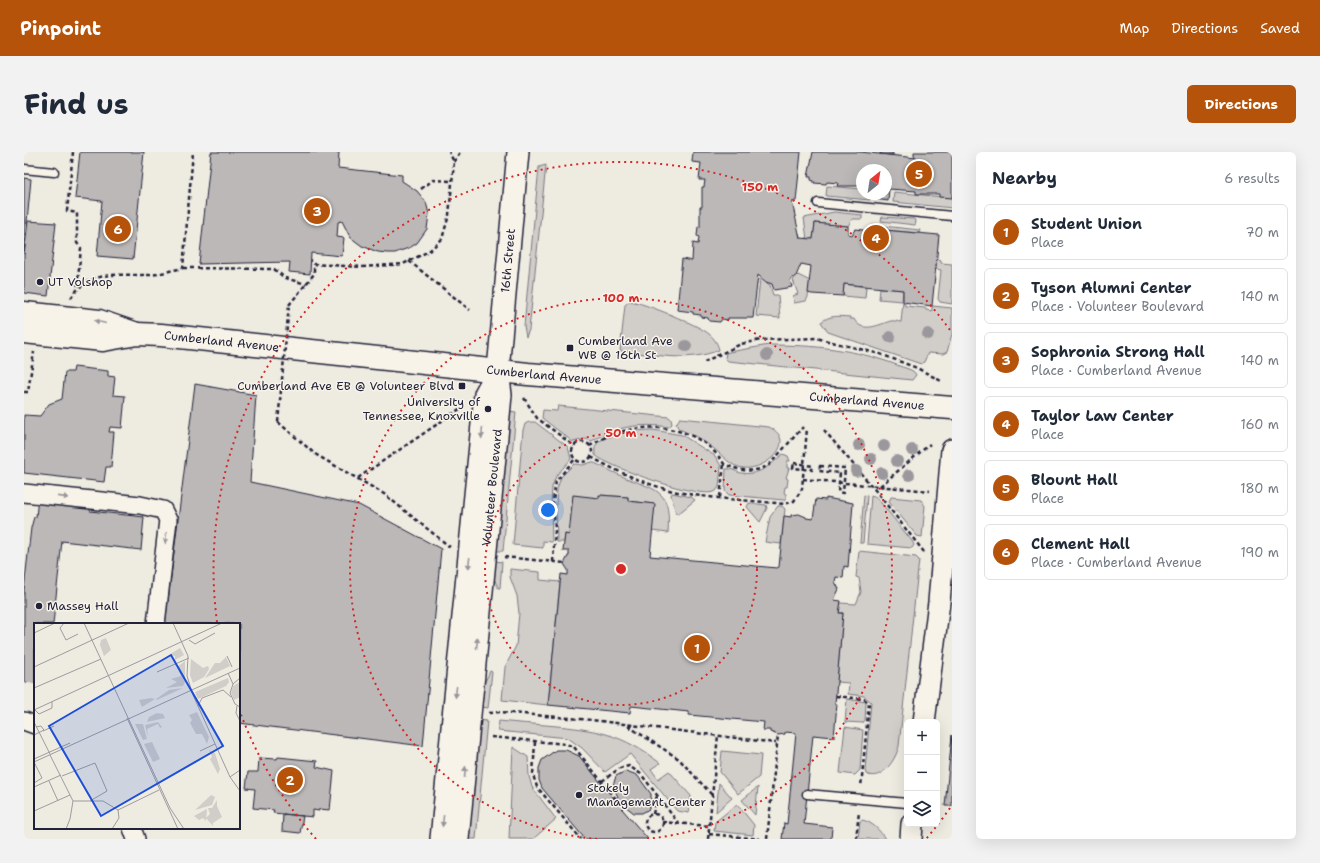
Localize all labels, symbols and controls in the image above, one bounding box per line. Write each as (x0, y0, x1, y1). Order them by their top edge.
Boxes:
text: Pinpoint (20, 16, 101, 41)
text: Map (1120, 19, 1150, 37)
text: Directions (1172, 19, 1238, 37)
text: Saved (1260, 19, 1300, 37)
text: Find us (24, 85, 129, 123)
button: Directions (1187, 85, 1296, 123)
pin: 5 (906, 159, 932, 189)
north arrow (856, 164, 892, 200)
text: Nearby (992, 167, 1057, 189)
text: 6 results (1224, 170, 1280, 187)
text: 150 m (742, 179, 778, 195)
pin: 3 (304, 196, 330, 226)
pin: 6 (105, 214, 131, 244)
text: Student Union (1031, 214, 1142, 234)
pin: 4 (863, 223, 889, 253)
text: 1 (1003, 224, 1009, 241)
text: 70 m (1245, 224, 1279, 241)
street label: 16th Street (497, 228, 519, 294)
text: Place (1031, 234, 1064, 251)
place label: UT Volshop (48, 274, 113, 290)
marker: UT Volshop (35, 277, 45, 287)
text: Tyson Alumni Center (1031, 278, 1192, 298)
text: 2 (1001, 288, 1011, 305)
text: 140 m (1240, 288, 1279, 305)
text: 100 m (603, 290, 640, 306)
text: Place · Volunteer Boulevard (1031, 298, 1204, 315)
one-way arrow (94, 319, 106, 325)
street label: Cumberland Avenue (163, 327, 280, 356)
place label: Cumberland Ave WB @ 16th St (578, 333, 673, 363)
text: Sophronia Strong Hall (1031, 342, 1205, 362)
marker: Cumberland Ave WB @ 16th St (565, 343, 575, 353)
text: 3 (1001, 352, 1011, 369)
text: 140 m (1240, 352, 1279, 369)
street label: Cumberland Avenue (486, 362, 602, 388)
text: Place · Cumberland Avenue (1031, 362, 1202, 379)
place label: Cumberland Ave EB @ Volunteer Blvd (237, 378, 454, 394)
marker: Cumberland Ave EB @ Volunteer Blvd (457, 381, 467, 391)
street label: Cumberland Avenue (809, 389, 925, 414)
place label: University of Tennessee, Knoxville (363, 394, 481, 424)
marker: University of Tennessee, Knoxville (483, 404, 493, 414)
text: Taylor Law Center (1031, 406, 1174, 426)
text: 4 (1001, 416, 1011, 433)
text: 160 m (1241, 416, 1279, 433)
text: 50 m (606, 425, 637, 441)
text: Place (1031, 426, 1064, 443)
one-way arrow (478, 427, 485, 439)
street label: Volunteer Boulevard (478, 428, 506, 547)
text: Blount Hall (1031, 470, 1118, 490)
text: 5 (1002, 480, 1010, 497)
text: 180 m (1240, 480, 1279, 497)
text: Place (1031, 490, 1064, 507)
one-way arrow (57, 494, 69, 500)
your location (538, 500, 558, 520)
one-way arrow (163, 532, 169, 544)
text: Clement Hall (1031, 534, 1130, 554)
text: 6 (1001, 544, 1011, 561)
text: 190 m (1240, 544, 1279, 561)
text: Place · Cumberland Avenue (1031, 554, 1202, 571)
one-way arrow (466, 557, 472, 569)
centre of rings (614, 562, 628, 576)
place label: Massey Hall (47, 598, 119, 614)
marker: Massey Hall (34, 601, 44, 611)
inset map (34, 623, 240, 829)
pin: 1 (684, 633, 710, 663)
one-way arrow (473, 637, 480, 649)
one-way arrow (453, 686, 460, 698)
map controls (904, 719, 940, 827)
button: + (904, 719, 940, 755)
button: − (904, 755, 940, 791)
pin: 2 (277, 765, 303, 795)
one-way arrow (461, 766, 468, 778)
place label: Stokely Management Center (587, 780, 707, 810)
marker: Stokely Management Center (574, 790, 584, 800)
button: layers (904, 791, 940, 827)
one-way arrow (440, 815, 446, 827)

